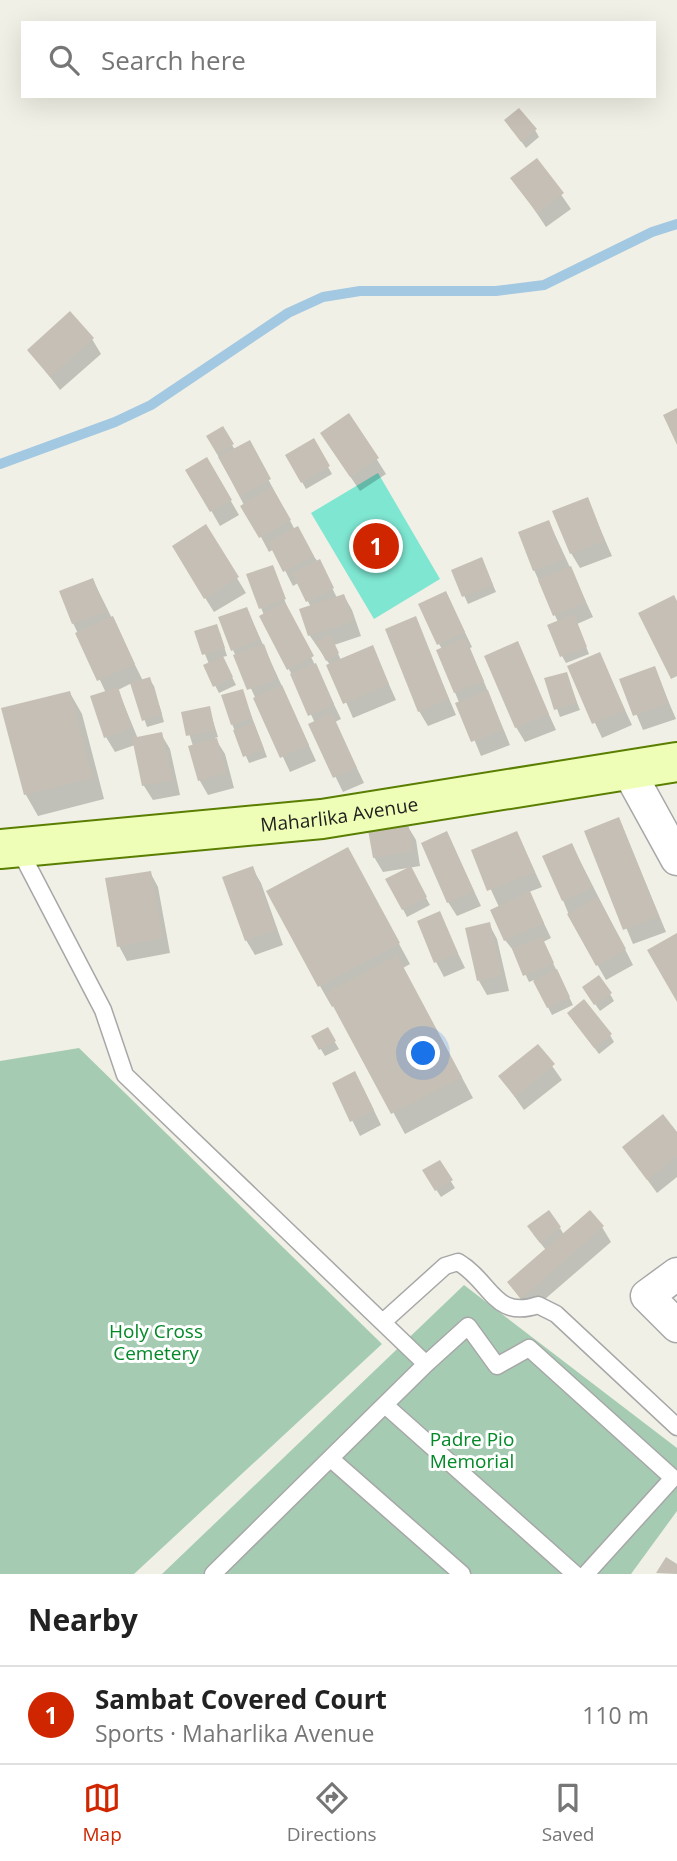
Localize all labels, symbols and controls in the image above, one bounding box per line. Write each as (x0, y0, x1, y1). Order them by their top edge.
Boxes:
search box (21, 21, 656, 98)
icon: search (45, 41, 83, 79)
text: Search here (101, 42, 246, 78)
pin: 1 (353, 520, 399, 572)
street label: Maharlika Avenue (259, 791, 420, 838)
your location (406, 1036, 440, 1070)
park label: Holy Cross Cemetery (109, 1318, 203, 1366)
park label: Padre Pio Memorial (430, 1426, 514, 1474)
text: Nearby (28, 1599, 138, 1640)
text: Sambat Covered Court (95, 1681, 387, 1717)
text: 1 (44, 1699, 58, 1731)
text: 110 m (582, 1699, 649, 1731)
text: Sports · Maharlika Avenue (95, 1717, 374, 1749)
tab: Map (83, 1779, 122, 1847)
tab: Directions (287, 1779, 377, 1847)
tab: Saved (542, 1779, 594, 1847)

